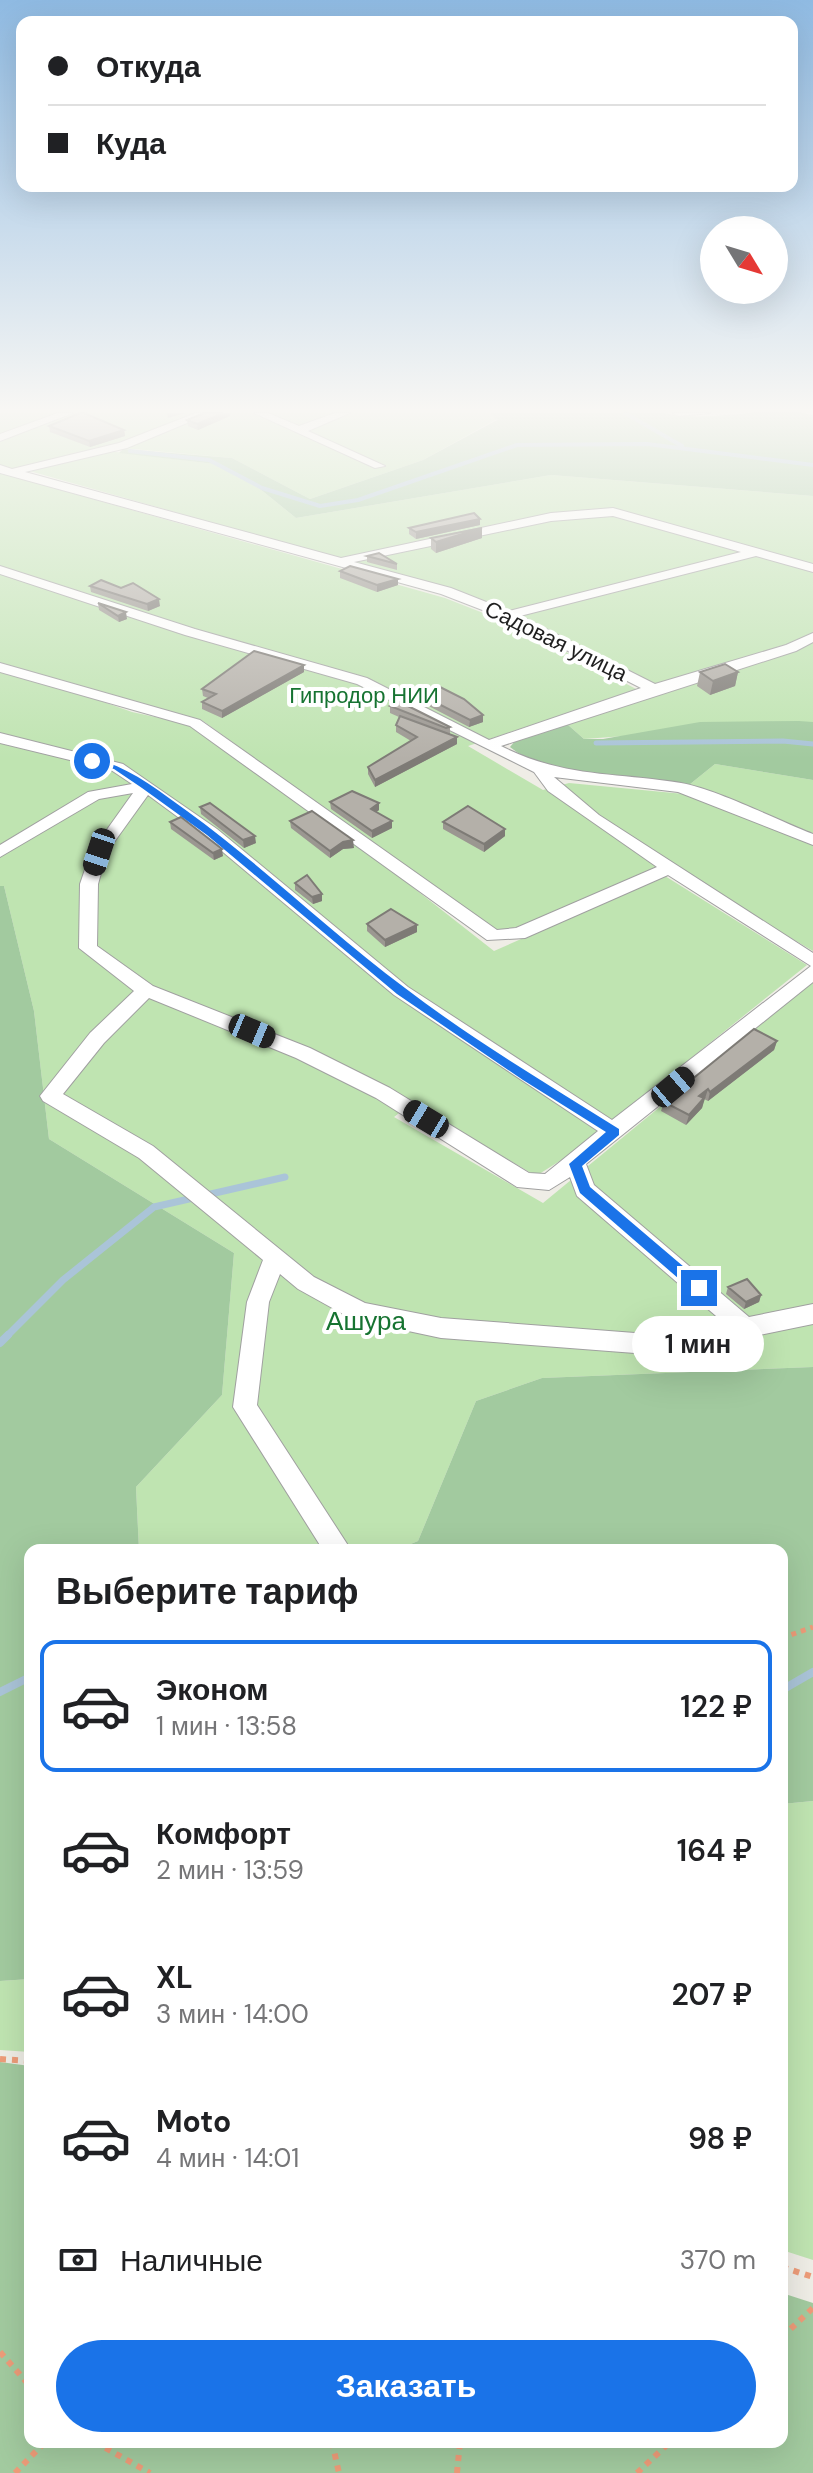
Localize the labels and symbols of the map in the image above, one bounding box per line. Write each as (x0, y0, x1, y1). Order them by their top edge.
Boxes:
north arrow (700, 216, 788, 304)
street label: Садовая улица (480, 594, 633, 688)
park label: Гипродор НИИ (289, 681, 439, 710)
route start (74, 743, 110, 779)
car (80, 825, 118, 879)
car (225, 1011, 279, 1051)
car (647, 1062, 699, 1112)
car (399, 1096, 453, 1142)
route end (681, 1270, 717, 1306)
park label: Ашура (326, 1304, 406, 1338)
callout: 1 мин (633, 1316, 765, 1372)

